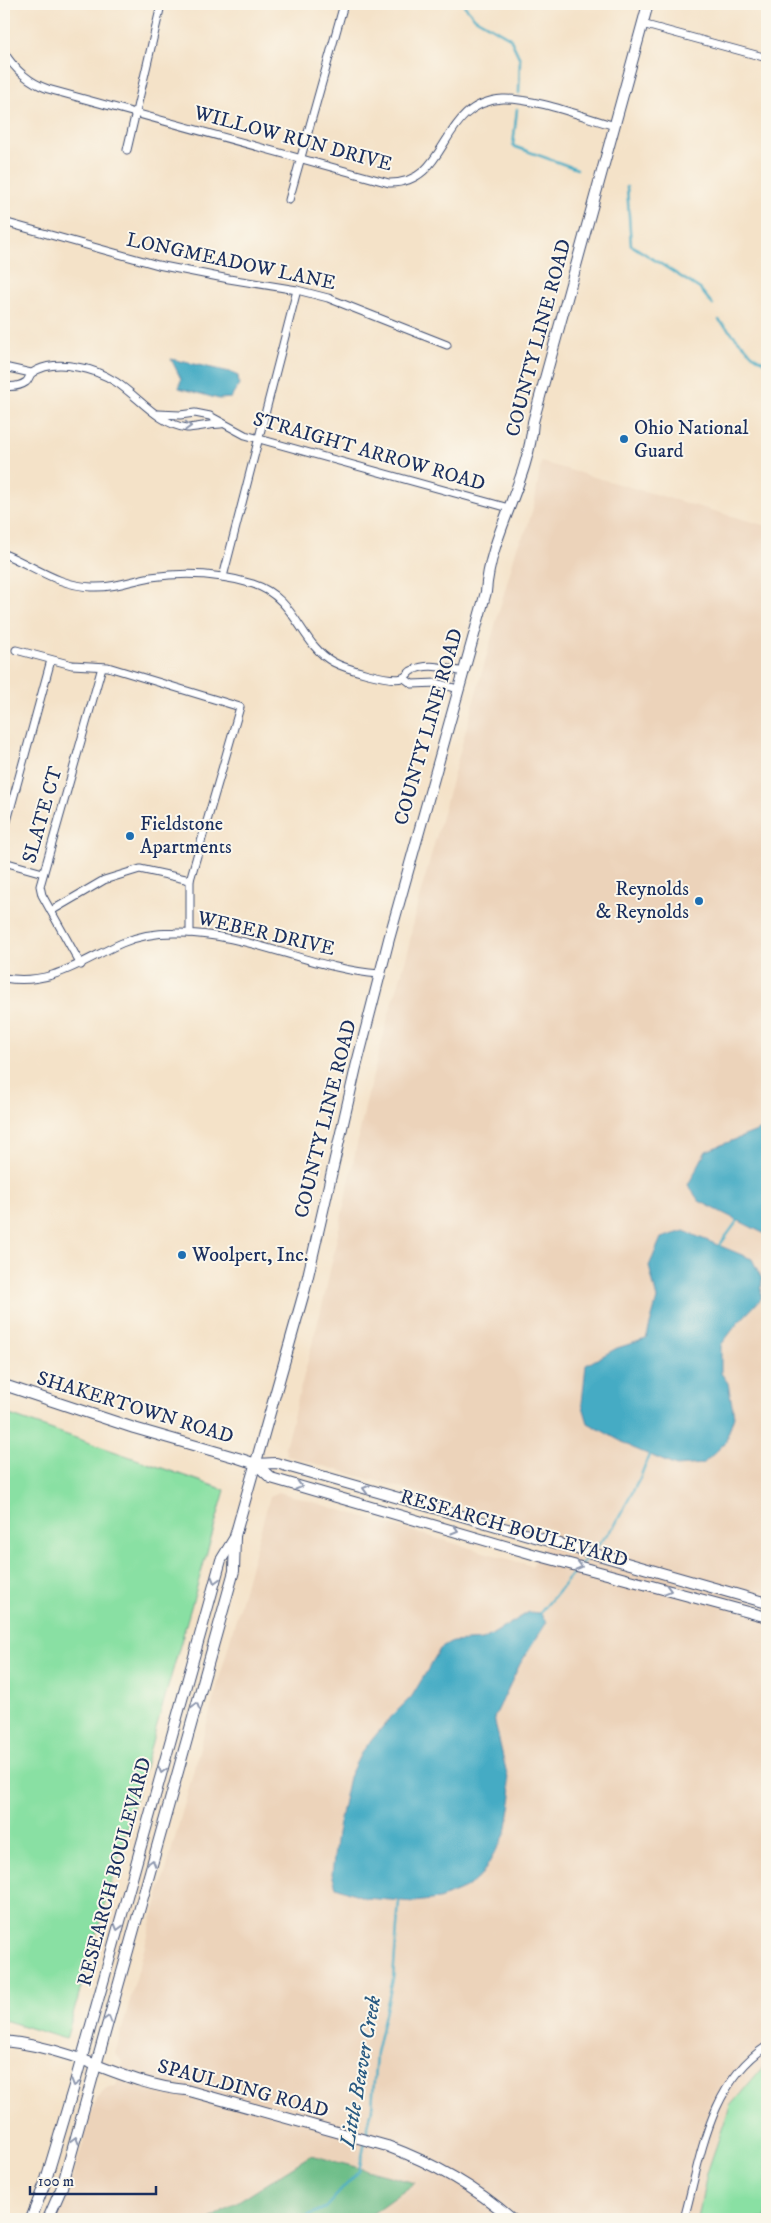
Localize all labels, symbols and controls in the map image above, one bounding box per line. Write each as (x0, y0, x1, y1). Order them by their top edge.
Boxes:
street label: WILLOW RUN DRIVE (190, 100, 395, 177)
street label: LONGMEADOW LANE (124, 228, 338, 296)
street label: COUNTY LINE ROAD (501, 236, 577, 440)
street label: STRAIGHT ARROW ROAD (250, 407, 488, 497)
place label: Ohio National Guard (634, 416, 748, 464)
one-way arrow (184, 421, 192, 431)
marker: Ohio National Guard (618, 433, 630, 445)
street label: COUNTY LINE ROAD (389, 626, 469, 828)
street label: SLATE CT (17, 764, 69, 866)
place label: Fieldstone Apartments (140, 812, 232, 860)
marker: Fieldstone Apartments (124, 830, 136, 842)
place label: Reynolds & Reynolds (596, 877, 689, 925)
marker: Reynolds & Reynolds (693, 895, 705, 907)
street label: WEBER DRIVE (194, 906, 337, 962)
street label: COUNTY LINE ROAD (289, 1017, 363, 1221)
place label: Woolpert, Inc. (191, 1243, 309, 1268)
marker: Woolpert, Inc. (176, 1249, 188, 1261)
street label: SHAKERTOWN ROAD (34, 1366, 236, 1450)
one-way arrow (294, 1480, 302, 1490)
one-way arrow (362, 1484, 370, 1494)
street label: RESEARCH BOULEVARD (397, 1484, 631, 1574)
one-way arrow (450, 1525, 458, 1535)
one-way arrow (574, 1560, 583, 1571)
one-way arrow (210, 1575, 220, 1584)
one-way arrow (663, 1585, 672, 1595)
one-way arrow (190, 1703, 200, 1711)
street label: RESEARCH BOULEVARD (72, 1755, 158, 1989)
one-way arrow (157, 1766, 167, 1774)
one-way arrow (146, 1858, 157, 1867)
one-way arrow (114, 1922, 124, 1930)
water label: Little Beaver Creek (335, 1993, 387, 2151)
one-way arrow (103, 2016, 113, 2024)
street label: SPAULDING ROAD (155, 2054, 331, 2124)
one-way arrow (70, 2079, 80, 2087)
one-way arrow (69, 2136, 80, 2145)
scale bar (30, 2163, 156, 2195)
text: 100 m (38, 2172, 74, 2191)

